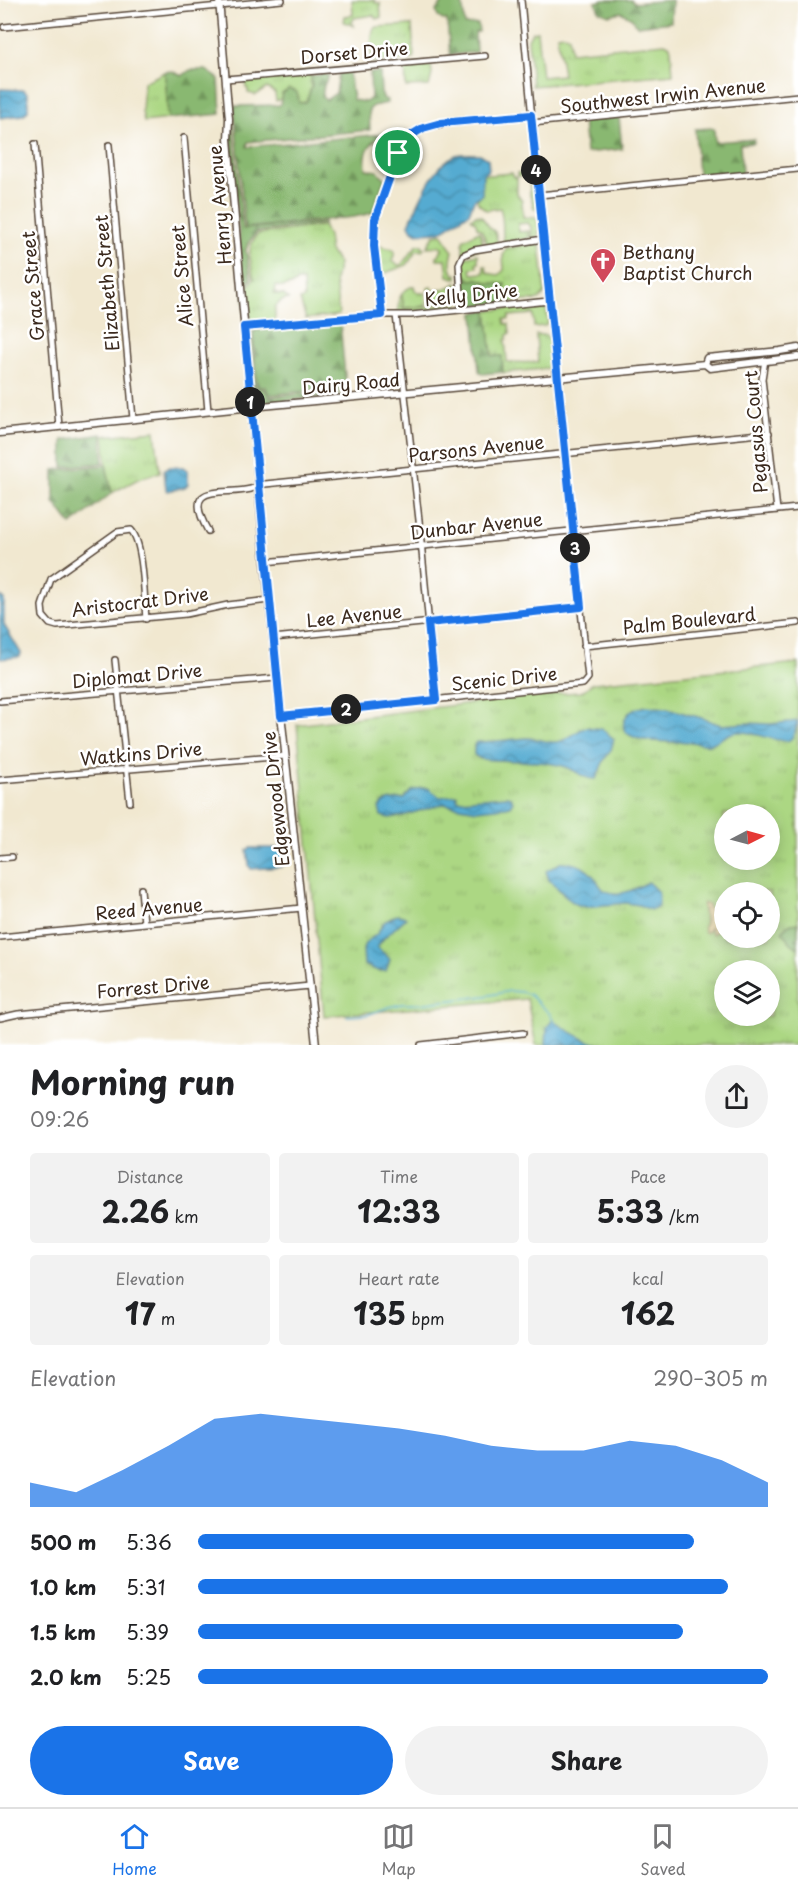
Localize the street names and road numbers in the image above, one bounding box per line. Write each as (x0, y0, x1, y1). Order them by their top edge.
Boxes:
street label: Dorset Drive (299, 34, 409, 70)
street label: Southwest Irwin Avenue (559, 71, 767, 119)
street label: Henry Avenue (200, 144, 238, 266)
street label: Elizabeth Street (87, 214, 125, 352)
street label: Alice Street (163, 224, 199, 328)
street label: Grace Street (14, 230, 50, 342)
street label: Kelly Drive (423, 276, 519, 312)
street label: Dairy Road (301, 365, 401, 401)
street label: Pegasus Court (736, 370, 774, 494)
street label: Parsons Avenue (407, 427, 546, 469)
street label: Dunbar Avenue (408, 505, 544, 545)
street label: Aristocrat Drive (70, 579, 210, 623)
street label: Lee Avenue (305, 597, 403, 633)
street label: Palm Boulevard (621, 600, 757, 640)
street label: Diplomat Drive (71, 656, 203, 694)
street label: Scenic Drive (450, 659, 558, 697)
street label: Edgewood Drive (254, 730, 296, 868)
street label: Watkins Drive (79, 734, 203, 772)
street label: Reed Avenue (94, 890, 204, 926)
street label: Forrest Drive (95, 968, 211, 1004)

